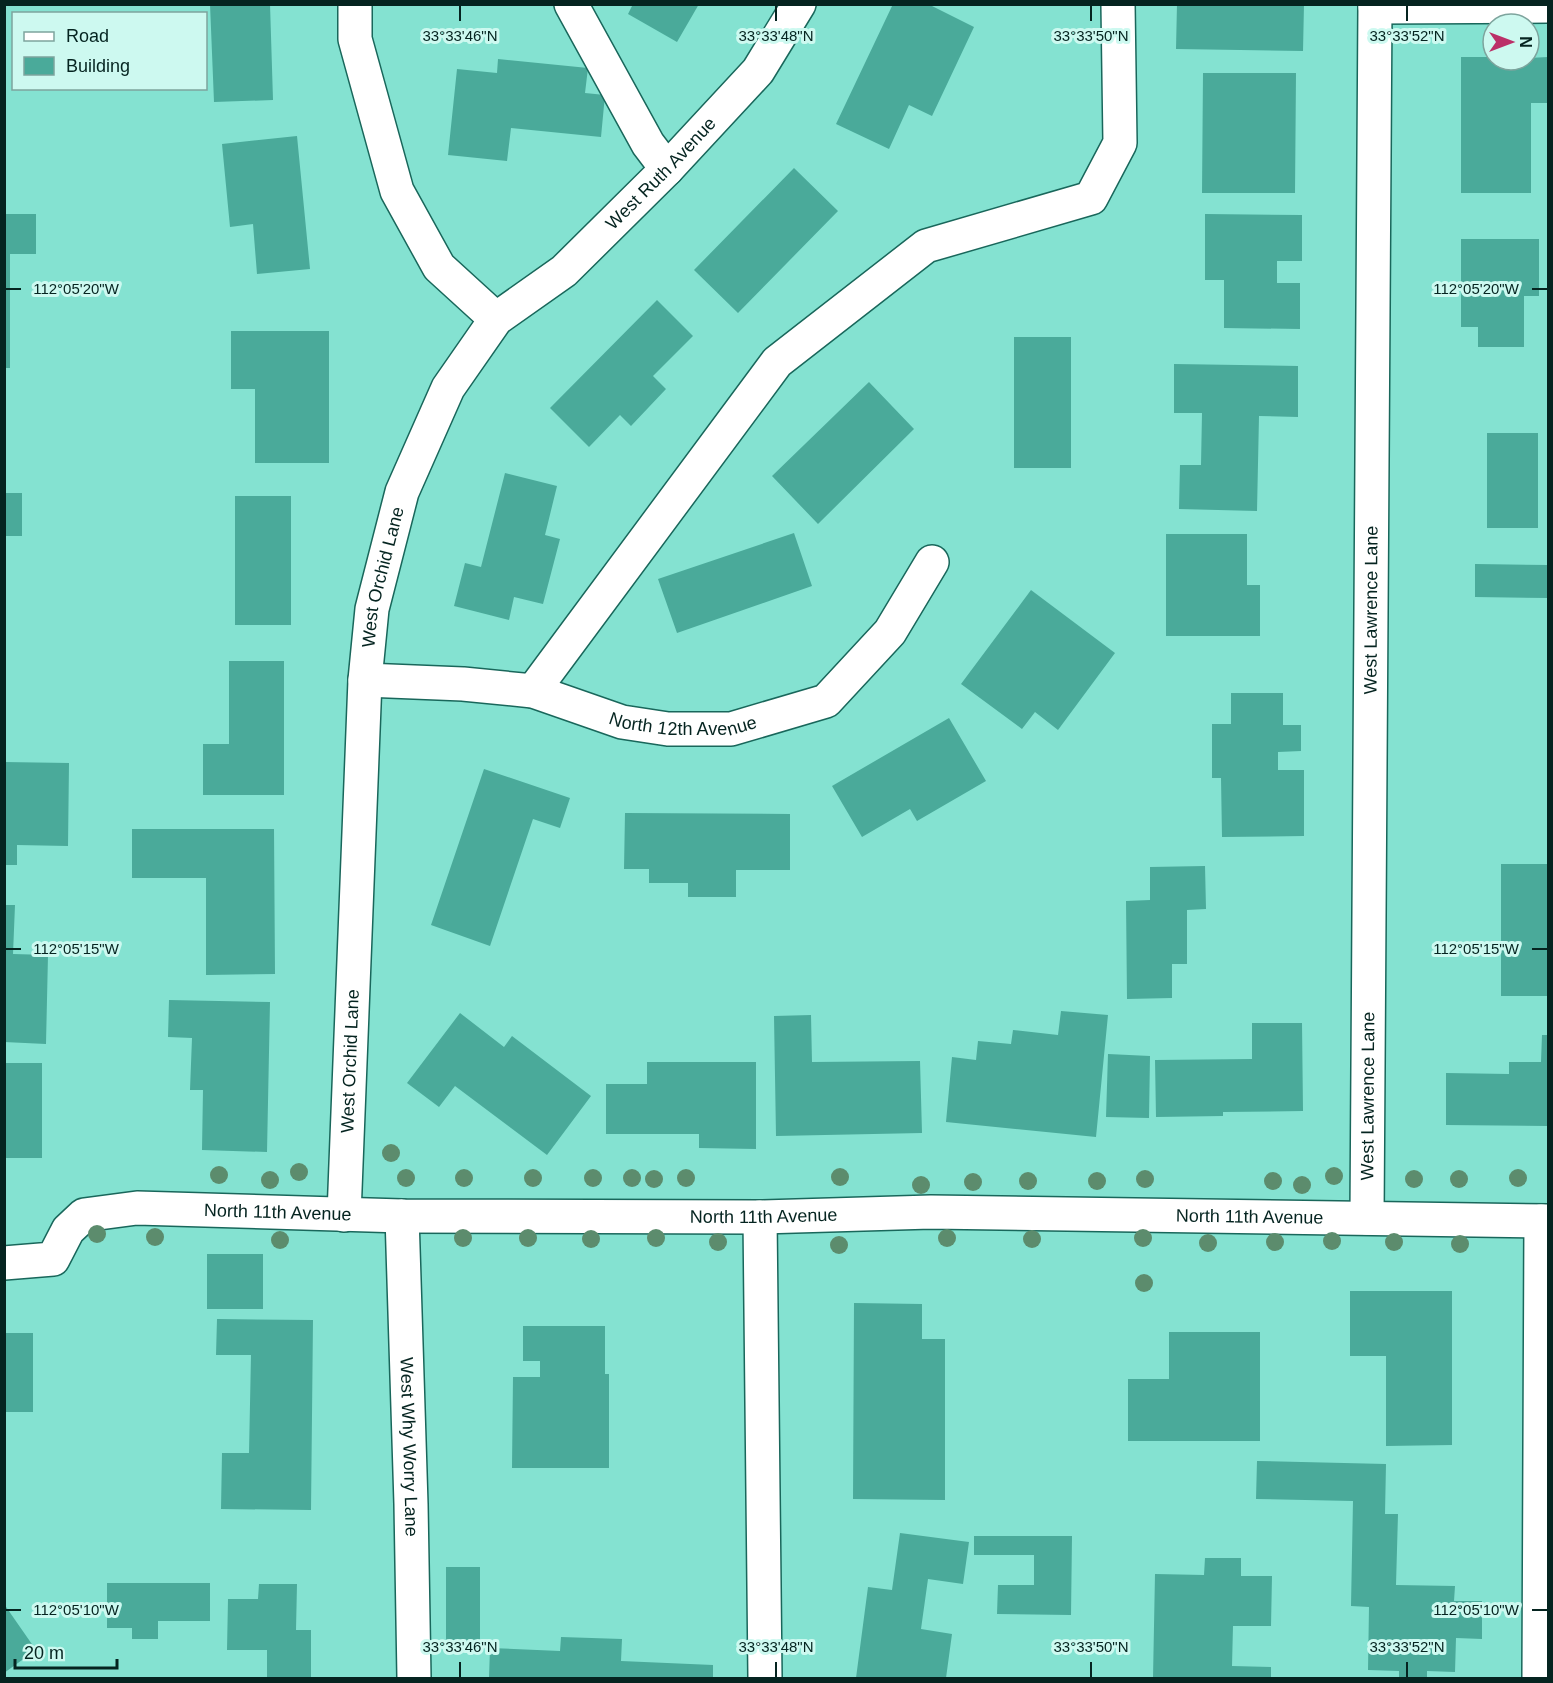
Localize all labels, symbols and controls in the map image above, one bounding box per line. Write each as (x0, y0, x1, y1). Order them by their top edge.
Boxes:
legend (12, 12, 207, 90)
north arrow (1481, 12, 1541, 72)
text: Road (66, 26, 109, 46)
text: 33°33'46"N (422, 27, 498, 44)
text: 33°33'48"N (738, 27, 814, 44)
text: 33°33'50"N (1053, 27, 1129, 44)
text: 33°33'52"N (1369, 27, 1445, 44)
text: N (1517, 36, 1534, 48)
text: Building (66, 56, 130, 76)
street label: West Ruth Avenue (602, 113, 720, 234)
text: 112°05'20"W (33, 280, 120, 297)
text: 112°05'20"W (1433, 280, 1520, 297)
street label: West Orchid Lane (358, 505, 408, 648)
street label: West Lawrence Lane (1360, 526, 1382, 695)
street label: North 12th Avenue (606, 708, 759, 740)
text: 112°05'15"W (33, 940, 120, 957)
text: 112°05'15"W (1433, 940, 1520, 957)
street label: West Orchid Lane (337, 989, 363, 1133)
street label: West Lawrence Lane (1357, 1012, 1378, 1181)
street label: North 11th Avenue (204, 1200, 352, 1224)
street label: North 11th Avenue (690, 1205, 838, 1227)
street label: North 11th Avenue (1176, 1206, 1323, 1228)
street label: West Why Worry Lane (396, 1357, 422, 1537)
text: 112°05'10"W (33, 1601, 120, 1618)
text: 112°05'10"W (1433, 1601, 1520, 1618)
scale bar (15, 1632, 117, 1670)
text: 33°33'46"N (422, 1638, 498, 1655)
text: 33°33'48"N (738, 1638, 814, 1655)
text: 33°33'50"N (1053, 1638, 1129, 1655)
text: 33°33'52"N (1369, 1638, 1445, 1655)
text: 20 m (24, 1643, 64, 1663)

